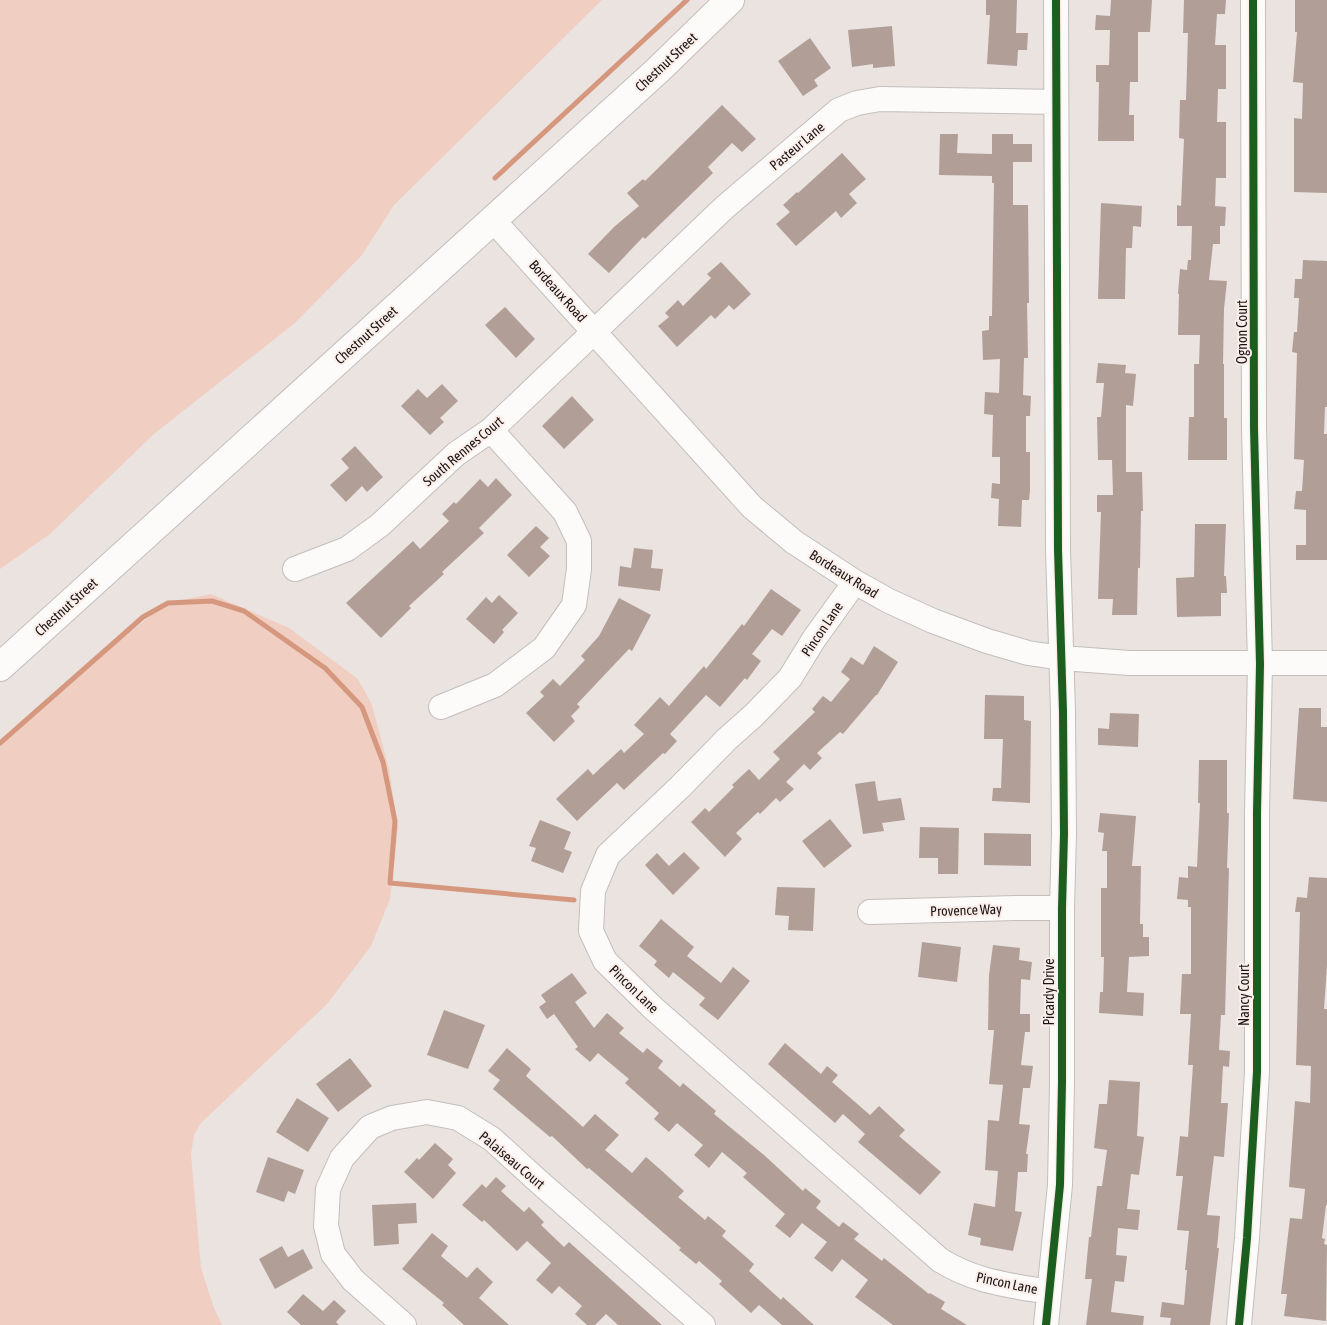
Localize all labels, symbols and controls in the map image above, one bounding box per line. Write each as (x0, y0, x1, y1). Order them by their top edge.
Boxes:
street label: Chestnut Street (632, 29, 700, 95)
street label: Pasteur Lane (767, 119, 827, 173)
street label: Bordeaux Road (526, 257, 590, 325)
street label: Ognon Court (1234, 300, 1250, 364)
street label: Chestnut Street (331, 303, 401, 367)
street label: South Rennes Court (420, 413, 506, 489)
street label: Bordeaux Road (807, 547, 881, 601)
street label: Chestnut Street (31, 575, 101, 639)
street label: Pincon Lane (798, 599, 846, 659)
street label: Provence Way (930, 901, 1002, 919)
street label: Picardy Drive (1041, 958, 1057, 1026)
street label: Pincon Lane (606, 962, 662, 1016)
street label: Nancy Court (1236, 964, 1252, 1026)
street label: Palaiseau Court (476, 1128, 548, 1192)
street label: Pincon Lane (975, 1269, 1039, 1297)

